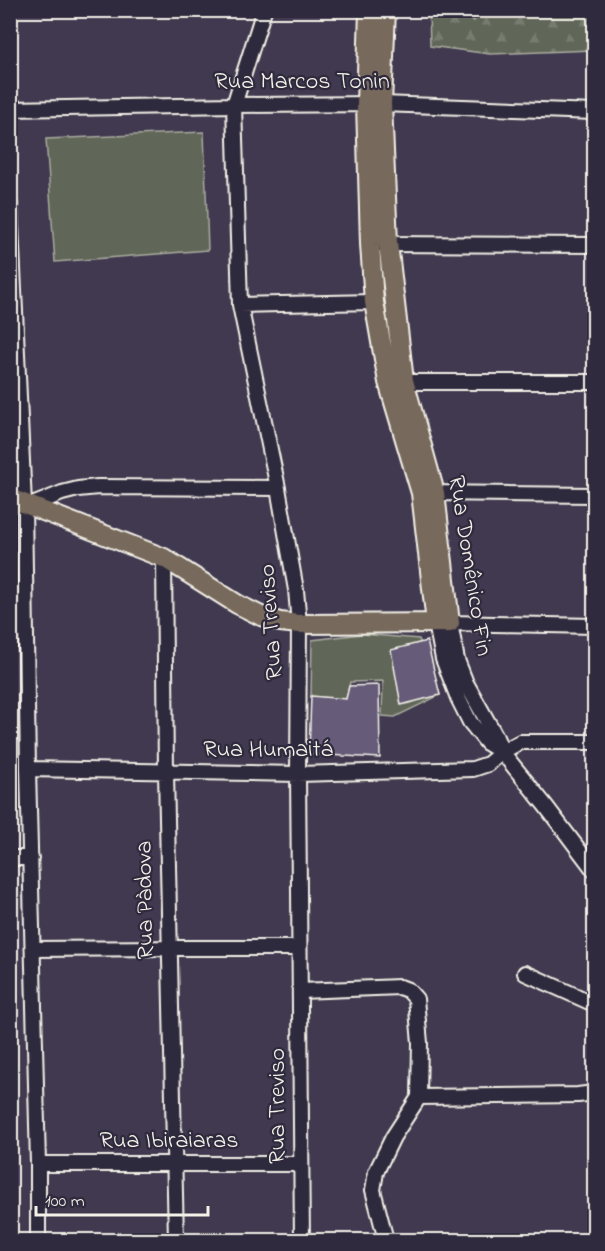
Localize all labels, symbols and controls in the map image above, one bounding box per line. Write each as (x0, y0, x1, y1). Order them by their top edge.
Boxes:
street label: Rua Marcos Tonin (214, 65, 390, 100)
street label: Rua Domênico Fin (437, 473, 501, 659)
street label: Rua Treviso (250, 563, 294, 681)
street label: Rua Humaitá (203, 733, 333, 768)
street label: Rua Pàdova (127, 840, 165, 960)
street label: Rua Treviso (261, 1048, 296, 1164)
street label: Rua Ibiraiaras (100, 1124, 238, 1159)
scale bar (36, 1179, 208, 1217)
text: 100 m (45, 1189, 85, 1215)

